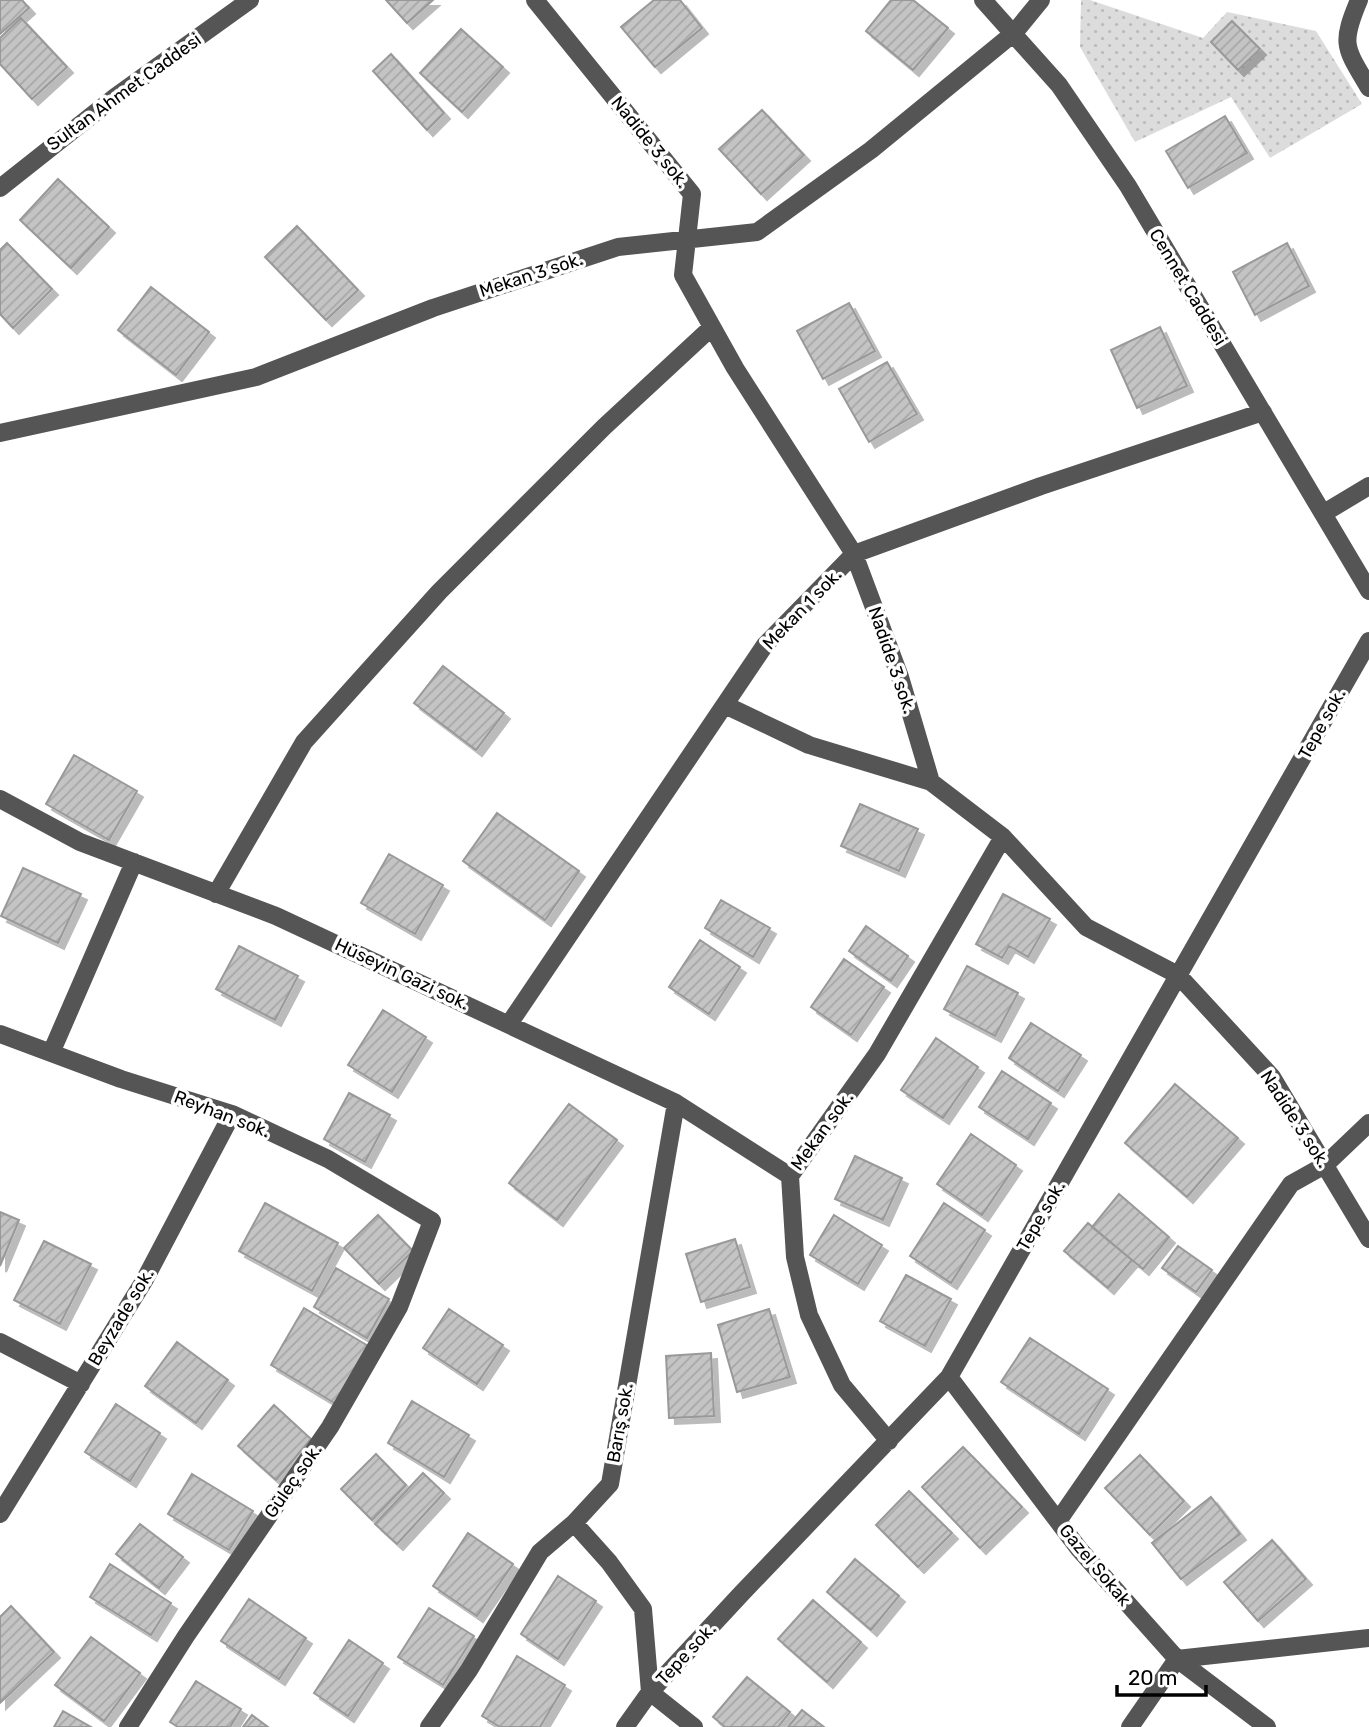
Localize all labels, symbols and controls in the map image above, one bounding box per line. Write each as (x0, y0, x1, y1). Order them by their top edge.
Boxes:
street label: Sultan Ahmet Caddesi (42, 29, 206, 155)
street label: Nadide 3 sok. (606, 92, 694, 192)
street label: Cennet Caddesi (1144, 225, 1232, 349)
street label: Mekan 3 sok. (477, 248, 585, 302)
street label: Mekan 1 sok. (758, 564, 846, 654)
street label: Nadide 3 sok. (863, 604, 921, 716)
street label: Tepe sok. (1294, 685, 1350, 763)
street label: Hüseyin Gazi sok. (331, 933, 473, 1015)
street label: Nadide 3 sok. (1255, 1066, 1335, 1172)
street label: Reyhan sok. (171, 1086, 273, 1142)
street label: Mekan sok. (786, 1087, 858, 1175)
street label: Tepe sok. (1012, 1177, 1070, 1255)
street label: Beyzade sok. (83, 1264, 159, 1370)
street label: Barış sok. (602, 1382, 638, 1464)
street label: Güleç sok. (260, 1440, 326, 1522)
street label: Gazel Sokak (1054, 1520, 1136, 1611)
street label: Tepe sok. (652, 1618, 720, 1690)
scale bar (1117, 1654, 1206, 1698)
text: 20 m (1128, 1665, 1177, 1690)

